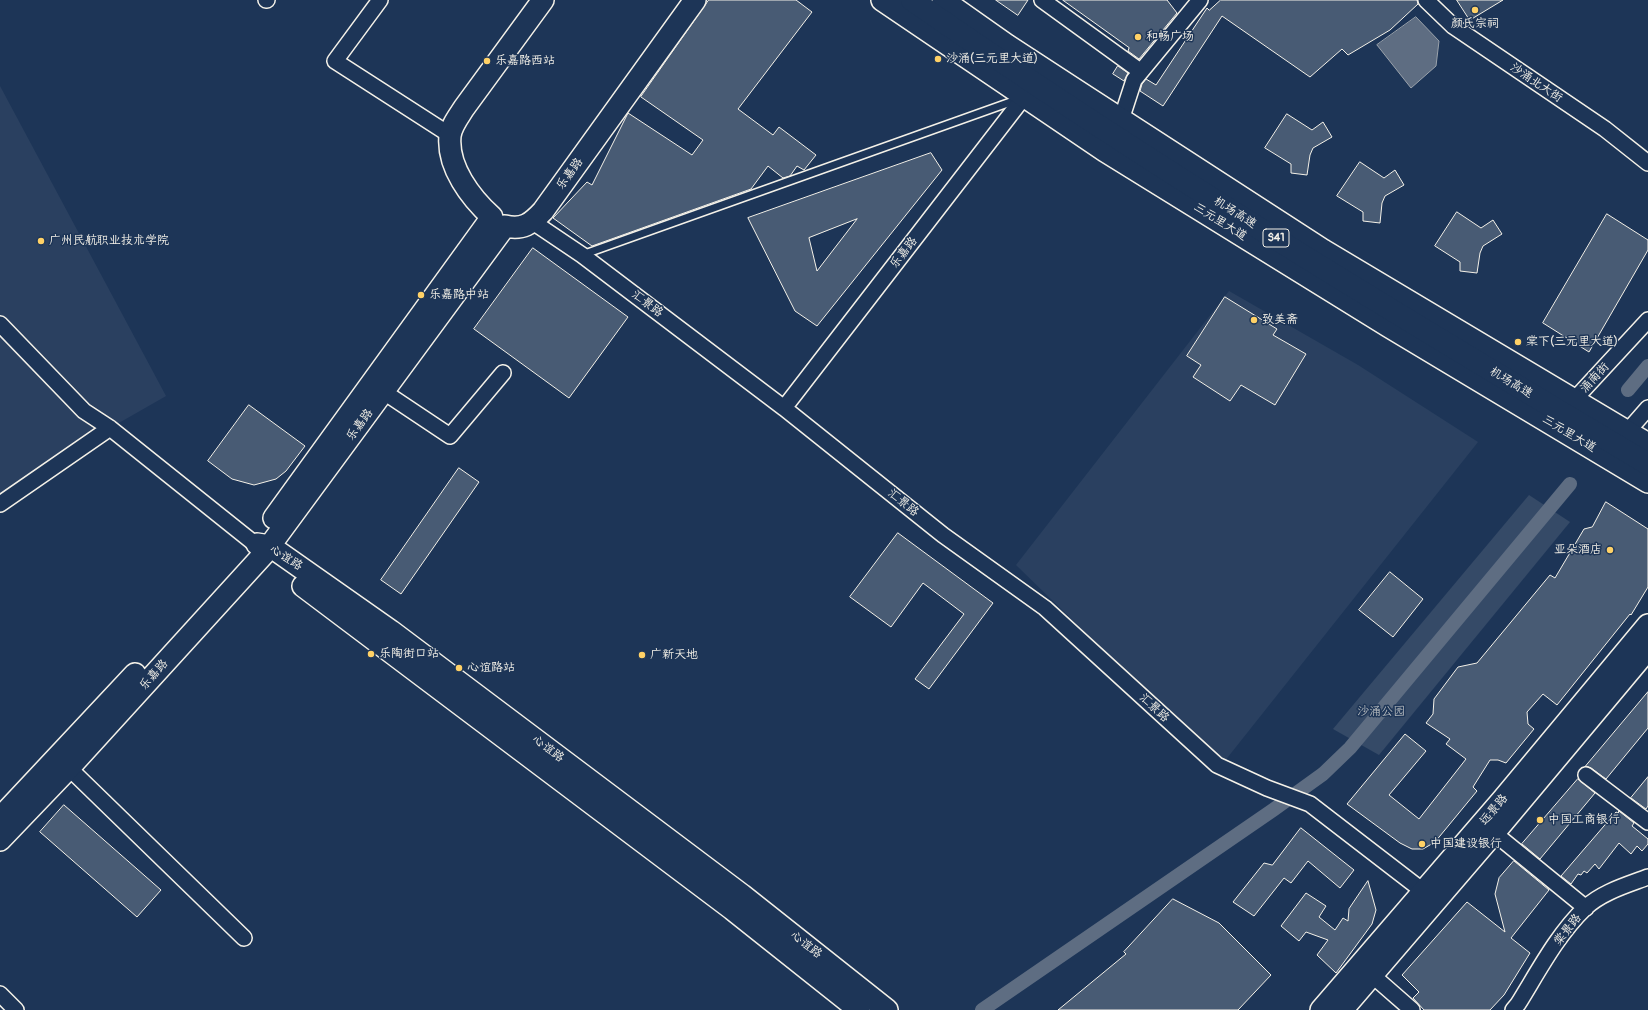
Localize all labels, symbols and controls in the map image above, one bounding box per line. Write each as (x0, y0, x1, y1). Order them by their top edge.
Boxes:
marker: 颜氏宗祠 (1470, 5, 1480, 15)
place label: 颜氏宗祠 (1451, 17, 1499, 31)
place label: 和畅广场 (1146, 30, 1194, 44)
marker: 和畅广场 (1133, 32, 1143, 42)
place label: 沙涌(三元里大道) (946, 52, 1038, 66)
place label: 乐嘉路西站 (495, 54, 555, 68)
marker: 沙涌(三元里大道) (933, 54, 943, 64)
marker: 乐嘉路西站 (482, 56, 492, 66)
street label: 沙涌北大街 (1507, 60, 1565, 106)
street label: 乐嘉路 (554, 155, 586, 193)
street label: 机场高速 (1211, 194, 1259, 232)
street label: 三元里大道 (1191, 200, 1249, 244)
road number: S41 (1263, 229, 1289, 247)
place label: 广州民航职业技术学院 (49, 234, 169, 248)
street label: 乐嘉路 (887, 234, 921, 272)
marker: 广州民航职业技术学院 (36, 236, 46, 246)
street label: 汇景路 (628, 287, 666, 321)
place label: 乐嘉路中站 (429, 288, 489, 302)
marker: 乐嘉路中站 (416, 290, 426, 300)
place label: 致美斋 (1262, 313, 1298, 327)
marker: 致美斋 (1249, 315, 1259, 325)
place label: 棠下(三元里大道) (1526, 335, 1618, 349)
marker: 棠下(三元里大道) (1513, 337, 1523, 347)
street label: 涌南街 (1577, 360, 1613, 396)
street label: 机场高速 (1487, 364, 1535, 402)
street label: 乐嘉路 (344, 406, 376, 444)
street label: 三元里大道 (1540, 412, 1598, 456)
street label: 汇景路 (884, 486, 922, 520)
street label: 心谊路 (267, 542, 305, 574)
place label: 亚朵酒店 (1554, 543, 1602, 557)
marker: 亚朵酒店 (1605, 545, 1615, 555)
place label: 乐陶街口站 (379, 647, 439, 661)
place label: 广新天地 (650, 648, 698, 662)
marker: 乐陶街口站 (366, 649, 376, 659)
marker: 广新天地 (637, 650, 647, 660)
street label: 乐嘉路 (137, 657, 171, 693)
place label: 心谊路站 (467, 661, 515, 675)
marker: 心谊路站 (454, 663, 464, 673)
street label: 汇景路 (1136, 690, 1172, 726)
park label: 沙涌公园 (1357, 705, 1405, 719)
street label: 心谊路 (529, 732, 567, 766)
street label: 远景路 (1477, 792, 1511, 828)
place label: 中国工商银行 (1548, 813, 1620, 827)
marker: 中国工商银行 (1535, 815, 1545, 825)
place label: 中国建设银行 (1430, 837, 1502, 851)
marker: 中国建设银行 (1417, 839, 1427, 849)
street label: 棠景路 (1551, 911, 1585, 949)
street label: 心谊路 (787, 928, 825, 962)

